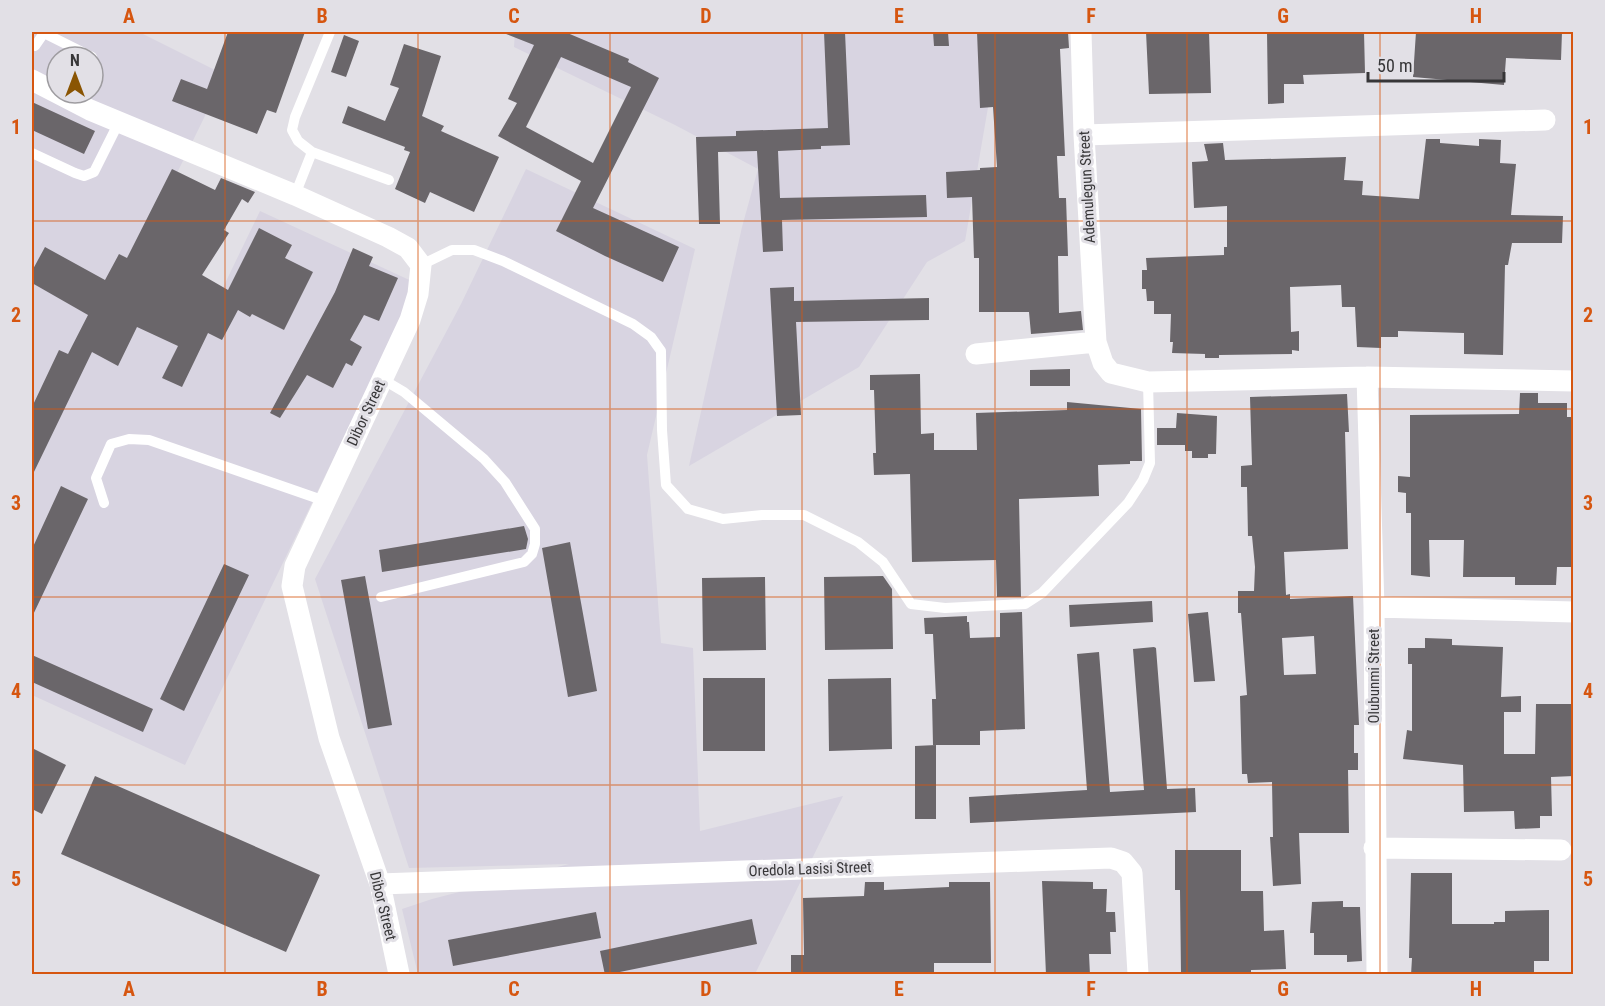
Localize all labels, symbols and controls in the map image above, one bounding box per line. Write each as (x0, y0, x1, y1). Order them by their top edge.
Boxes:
text: A (123, 4, 135, 28)
text: B (316, 4, 328, 28)
text: C (508, 4, 520, 28)
text: D (700, 4, 712, 28)
text: E (894, 4, 904, 28)
text: F (1086, 4, 1096, 28)
text: G (1277, 4, 1289, 28)
text: H (1470, 4, 1482, 28)
north arrow (45, 45, 105, 105)
scale bar (1368, 45, 1504, 83)
text: N (70, 51, 80, 70)
text: 50 m (1377, 55, 1412, 76)
text: 1 (11, 115, 21, 139)
text: 1 (1583, 115, 1593, 139)
street label: Ademulegun Street (1075, 130, 1099, 244)
text: 2 (11, 303, 21, 327)
text: 2 (1583, 303, 1593, 327)
street label: Dibor Street (343, 377, 389, 449)
text: 3 (11, 491, 21, 515)
text: 3 (1583, 491, 1593, 515)
street label: Olubunmi Street (1365, 629, 1383, 723)
text: 4 (11, 679, 21, 703)
text: 4 (1583, 679, 1593, 703)
street label: Oredola Lasisi Street (748, 858, 872, 880)
text: 5 (11, 867, 21, 891)
text: 5 (1583, 867, 1593, 891)
street label: Dibor Street (366, 870, 400, 942)
text: A (123, 977, 135, 1001)
text: B (316, 977, 328, 1001)
text: C (508, 977, 520, 1001)
text: D (700, 977, 712, 1001)
text: E (894, 977, 904, 1001)
text: F (1086, 977, 1096, 1001)
text: G (1277, 977, 1289, 1001)
text: H (1470, 977, 1482, 1001)

